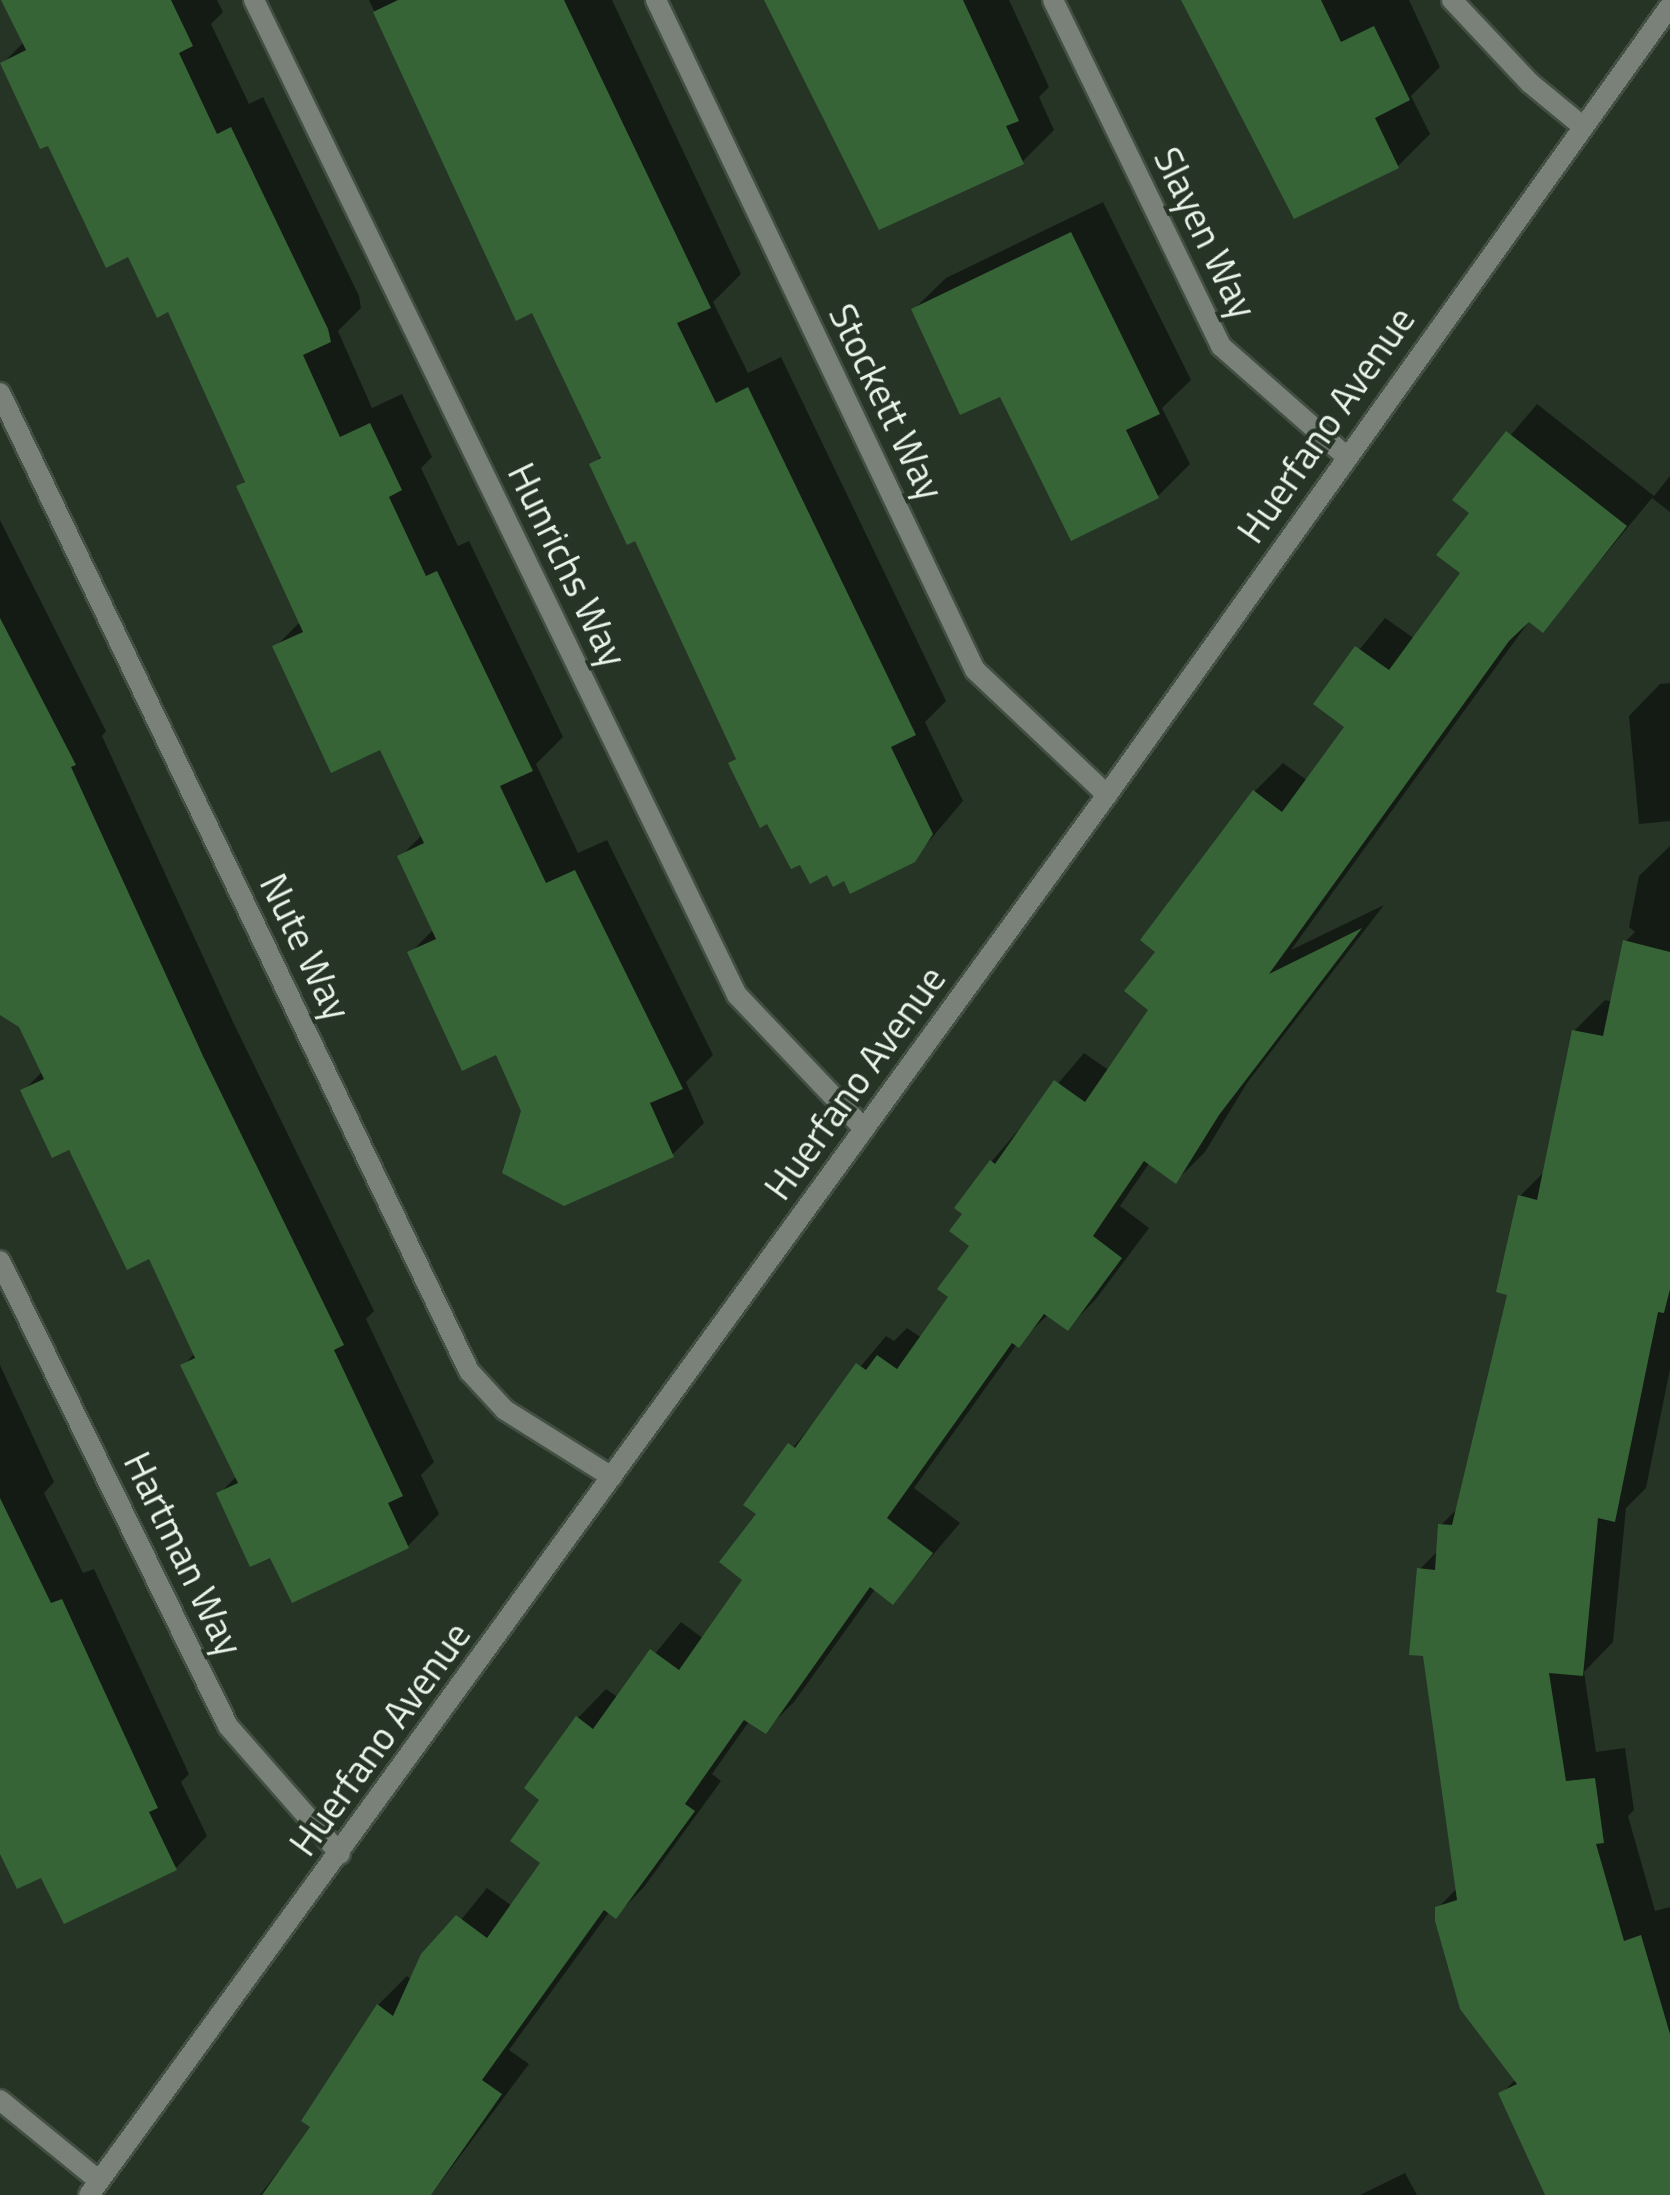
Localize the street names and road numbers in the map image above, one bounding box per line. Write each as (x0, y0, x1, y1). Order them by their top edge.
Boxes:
street label: Slayen Way (1144, 140, 1266, 326)
street label: Stockett Way (819, 297, 953, 507)
street label: Huerfano Avenue (1228, 298, 1424, 552)
street label: Hunrichs Way (498, 456, 636, 674)
street label: Nute Way (250, 866, 360, 1028)
street label: Huerfano Avenue (755, 957, 955, 1209)
street label: Hartman Way (114, 1445, 252, 1663)
street label: Huerfano Avenue (280, 1613, 480, 1865)

